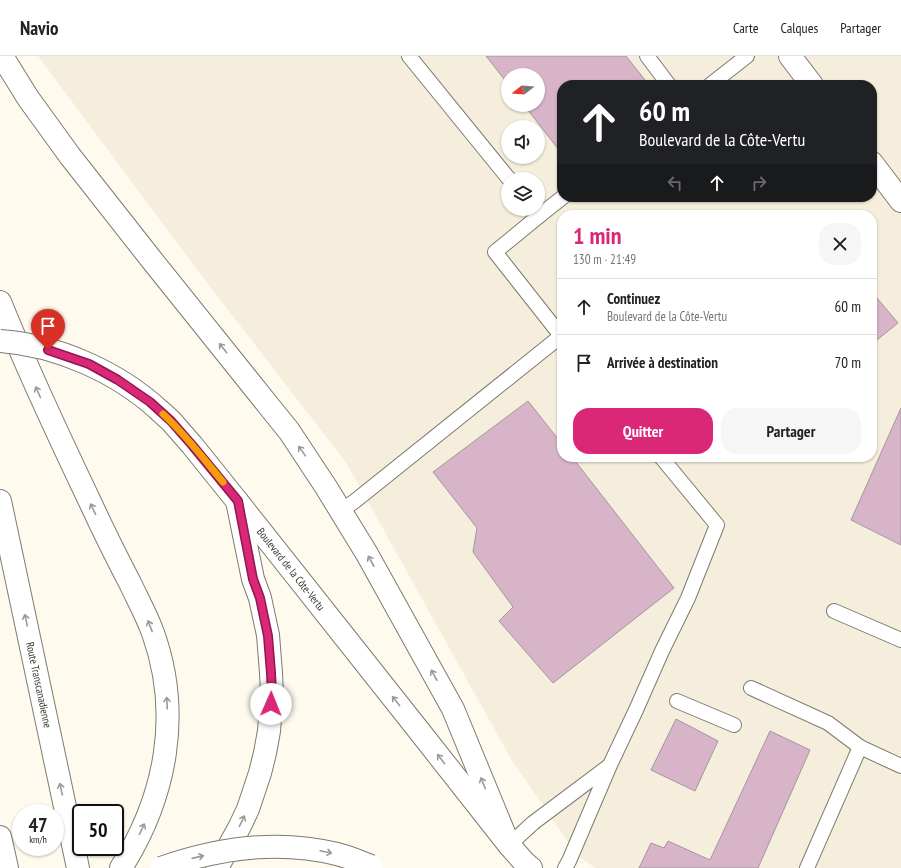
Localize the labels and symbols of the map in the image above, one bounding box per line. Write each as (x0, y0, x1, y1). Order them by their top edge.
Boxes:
north arrow (501, 68, 545, 112)
pin (31, 309, 65, 350)
one-way arrow (218, 343, 227, 354)
one-way arrow (34, 386, 41, 398)
one-way arrow (298, 446, 306, 457)
one-way arrow (89, 503, 96, 515)
street label: Boulevard de la Côte-Vertu (254, 525, 328, 614)
one-way arrow (367, 555, 375, 567)
one-way arrow (21, 614, 29, 627)
one-way arrow (146, 620, 154, 632)
street label: Route Transcanadienne (23, 641, 55, 730)
one-way arrow (430, 669, 437, 681)
position arrow (250, 683, 292, 725)
one-way arrow (392, 696, 400, 707)
one-way arrow (163, 697, 170, 710)
one-way arrow (437, 753, 446, 764)
one-way arrow (479, 777, 486, 789)
one-way arrow (57, 783, 65, 796)
speed limit sign: 50 (72, 804, 124, 856)
one-way arrow (239, 816, 246, 828)
one-way arrow (139, 823, 146, 835)
one-way arrow (320, 848, 333, 856)
one-way arrow (191, 852, 204, 860)

